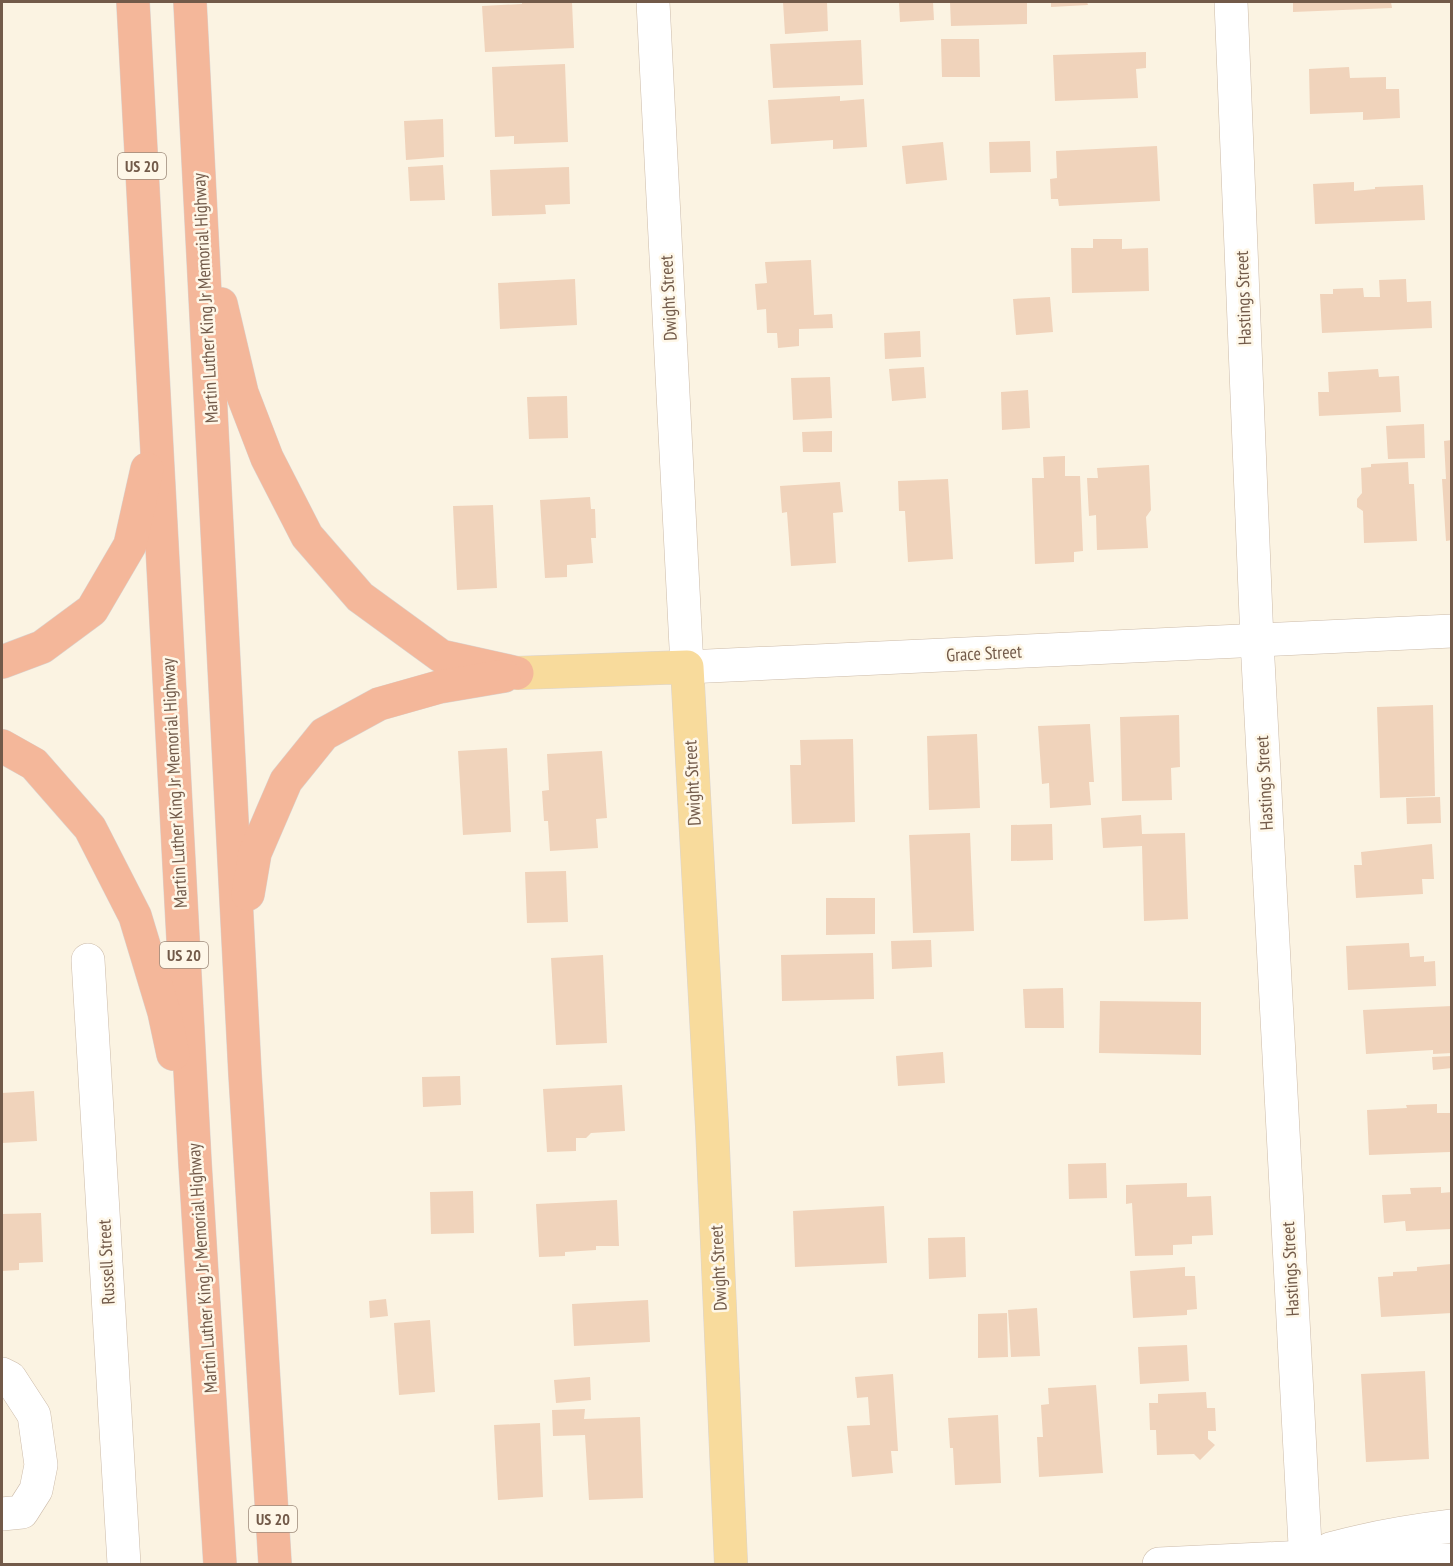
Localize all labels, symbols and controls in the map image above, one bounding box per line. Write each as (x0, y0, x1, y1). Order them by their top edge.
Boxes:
road number: US 20 (118, 153, 166, 179)
street label: Martin Luther King Jr Memorial Highway (187, 172, 223, 424)
street label: Hastings Street (1230, 250, 1256, 346)
street label: Dwight Street (654, 255, 682, 341)
street label: Grace Street (946, 640, 1022, 666)
street label: Martin Luther King Jr Memorial Highway (156, 657, 192, 909)
street label: Hastings Street (1250, 735, 1278, 831)
street label: Dwight Street (678, 740, 706, 826)
road number: US 20 (160, 942, 208, 968)
street label: Martin Luther King Jr Memorial Highway (182, 1142, 222, 1394)
street label: Russell Street (92, 1219, 120, 1305)
street label: Hastings Street (1276, 1221, 1304, 1317)
street label: Dwight Street (704, 1225, 732, 1311)
road number: US 20 (249, 1506, 297, 1532)

